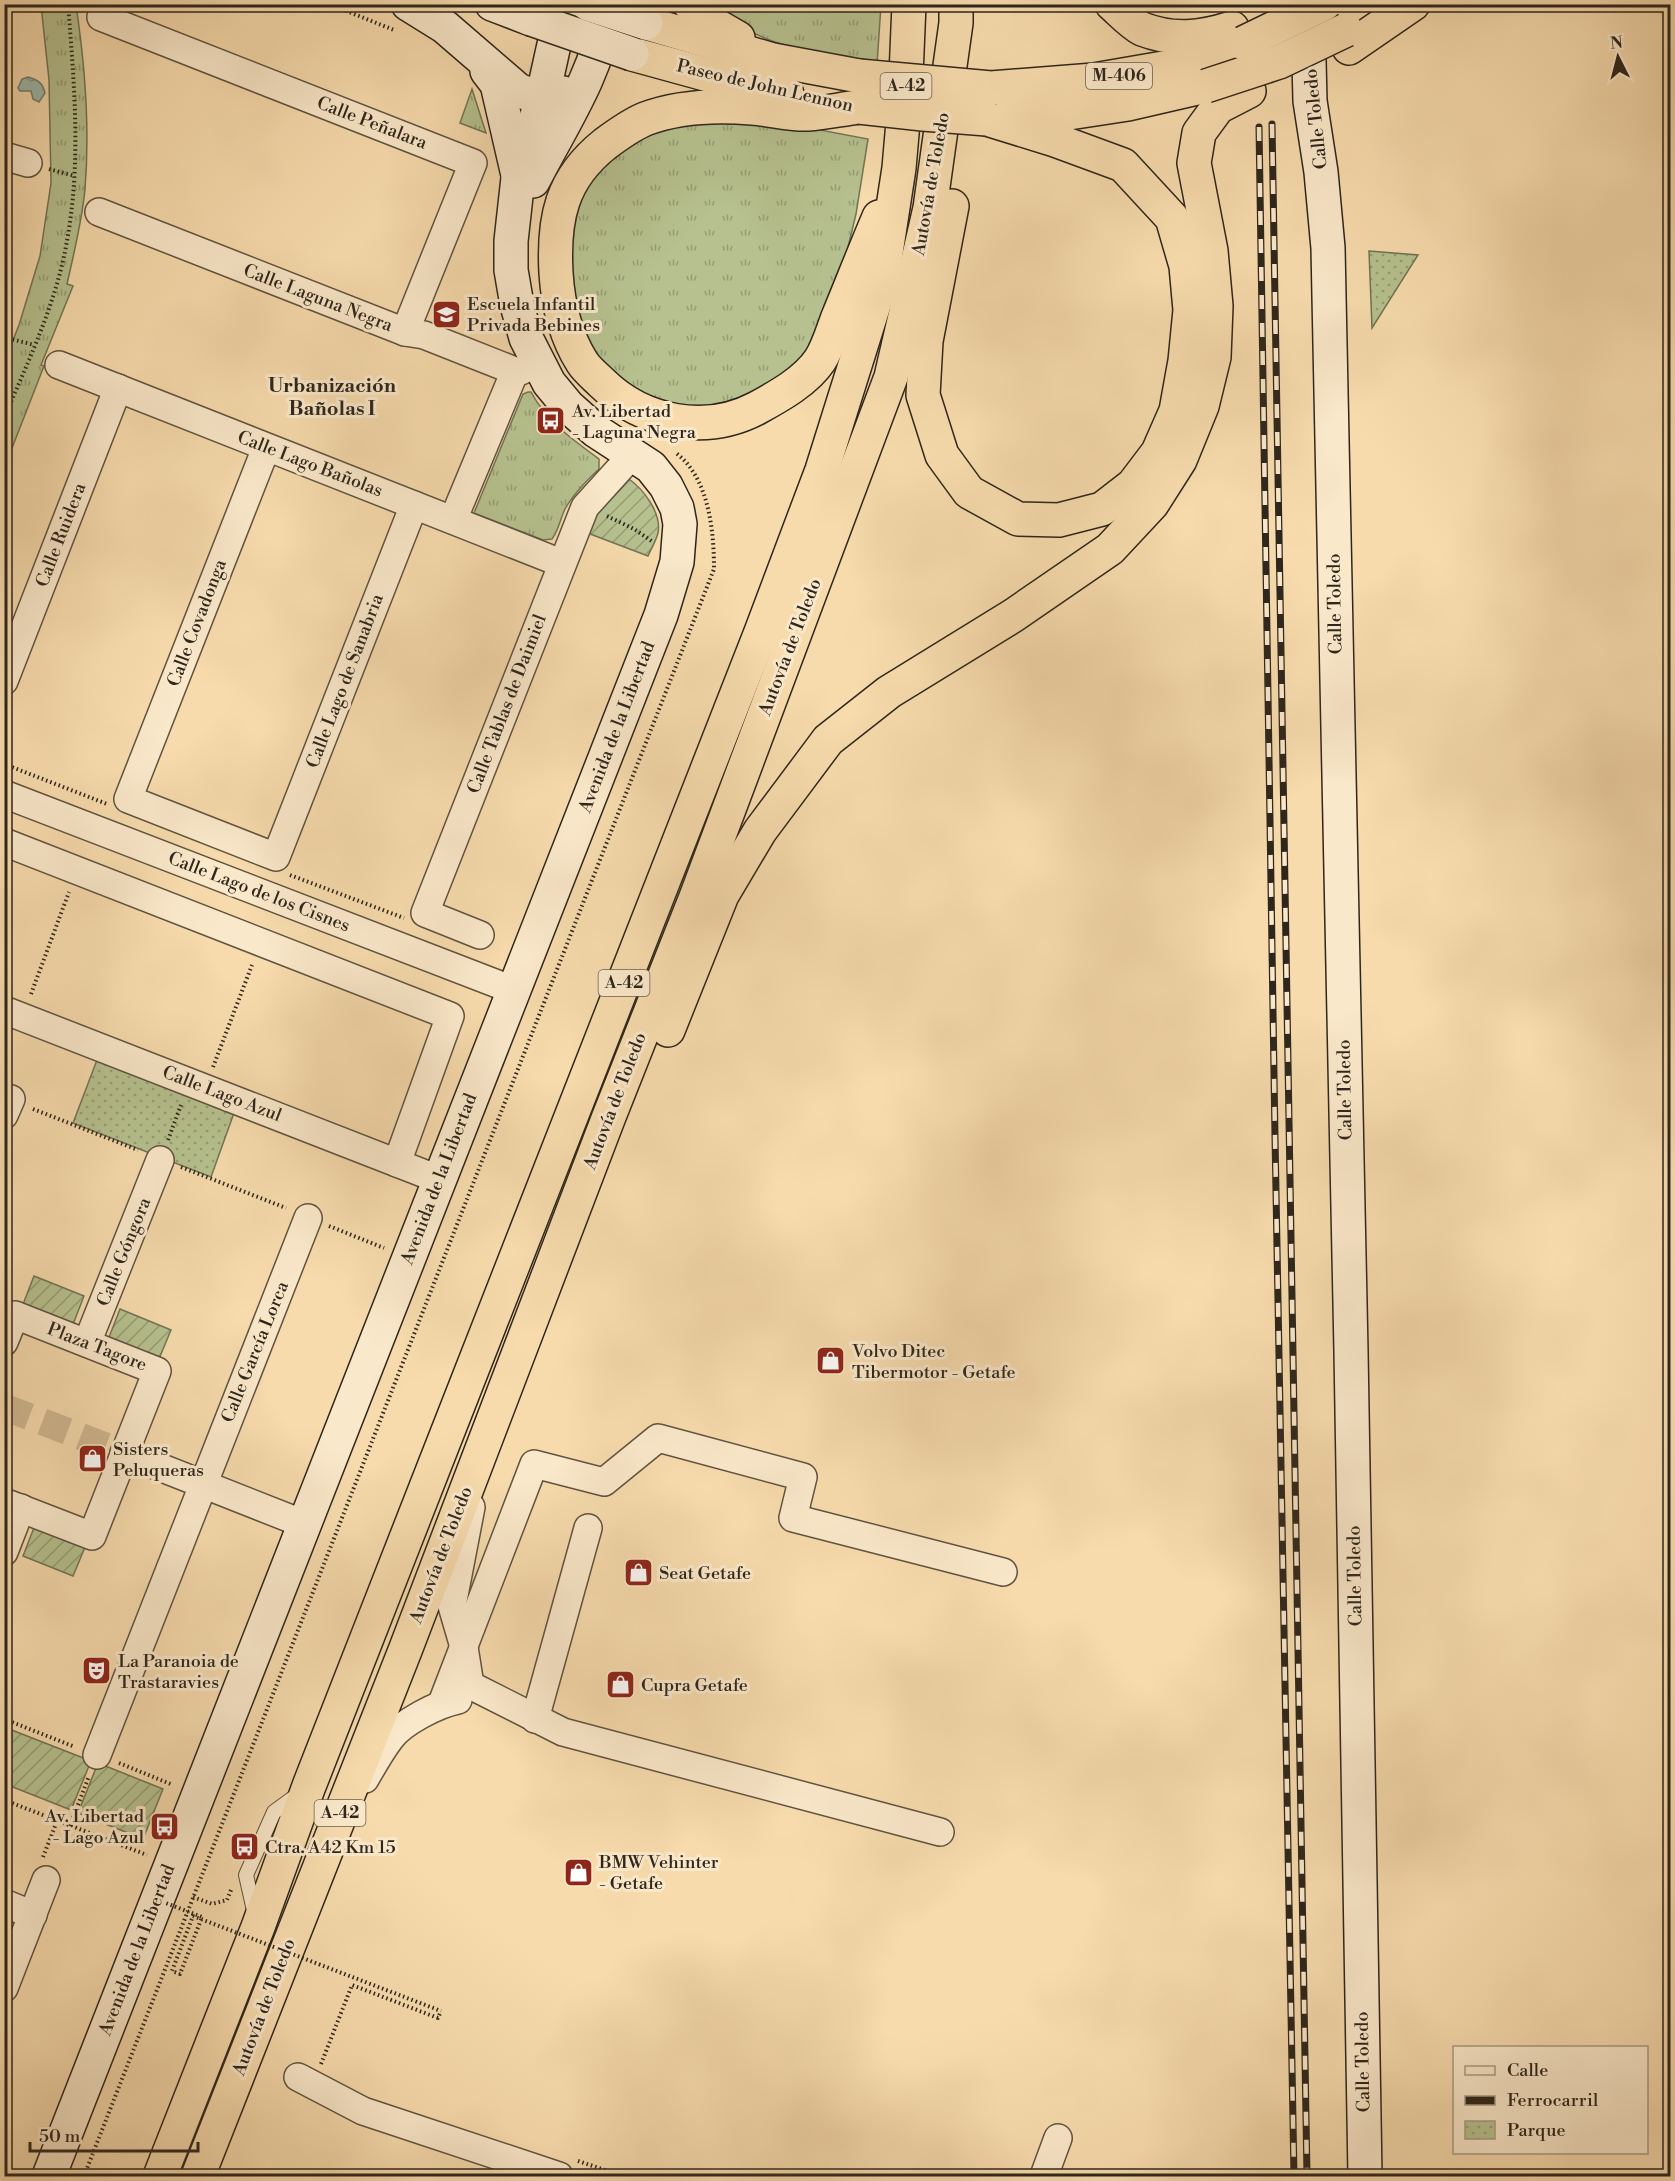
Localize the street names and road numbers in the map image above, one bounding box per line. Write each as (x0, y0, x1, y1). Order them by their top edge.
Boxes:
street label: Paseo de John Lennon (674, 54, 856, 118)
road number: M-406 (1086, 63, 1152, 89)
street label: Calle Toledo (1299, 68, 1333, 170)
road number: A-42 (880, 73, 932, 99)
street label: Calle Peñalara (314, 91, 431, 155)
street label: Autovía de Toledo (907, 111, 955, 258)
street label: Calle Laguna Negra (240, 259, 397, 337)
street label: Calle Lago Bañolas (234, 426, 386, 502)
street label: Calle Ruidera (31, 479, 92, 590)
street label: Calle Toledo (1323, 553, 1347, 655)
street label: Calle Covadonga (162, 555, 232, 690)
street label: Autovía de Toledo (753, 575, 827, 720)
street label: Calle Lago de Sanabria (301, 590, 389, 771)
street label: Calle Tablas de Daimiel (462, 611, 552, 797)
street label: Avenida de la Libertad (573, 637, 661, 817)
street label: Calle Lago de los Cisnes (165, 847, 353, 937)
road number: A-42 (598, 970, 650, 996)
street label: Autovía de Toledo (578, 1029, 652, 1174)
street label: Calle Toledo (1333, 1039, 1357, 1141)
street label: Calle Lago Azul (159, 1061, 285, 1127)
street label: Avenida de la Libertad (395, 1089, 483, 1269)
street label: Calle Góngora (92, 1193, 157, 1310)
street label: Calle García Lorca (216, 1277, 294, 1426)
street label: Plaza Tagore (44, 1317, 150, 1377)
street label: Autovía de Toledo (404, 1483, 478, 1628)
street label: Calle Toledo (1343, 1525, 1367, 1627)
road number: A-42 (314, 1800, 366, 1826)
street label: Avenida de la Libertad (93, 1860, 181, 2040)
street label: Autovía de Toledo (227, 1935, 301, 2080)
street label: Calle Toledo (1351, 2011, 1375, 2113)

